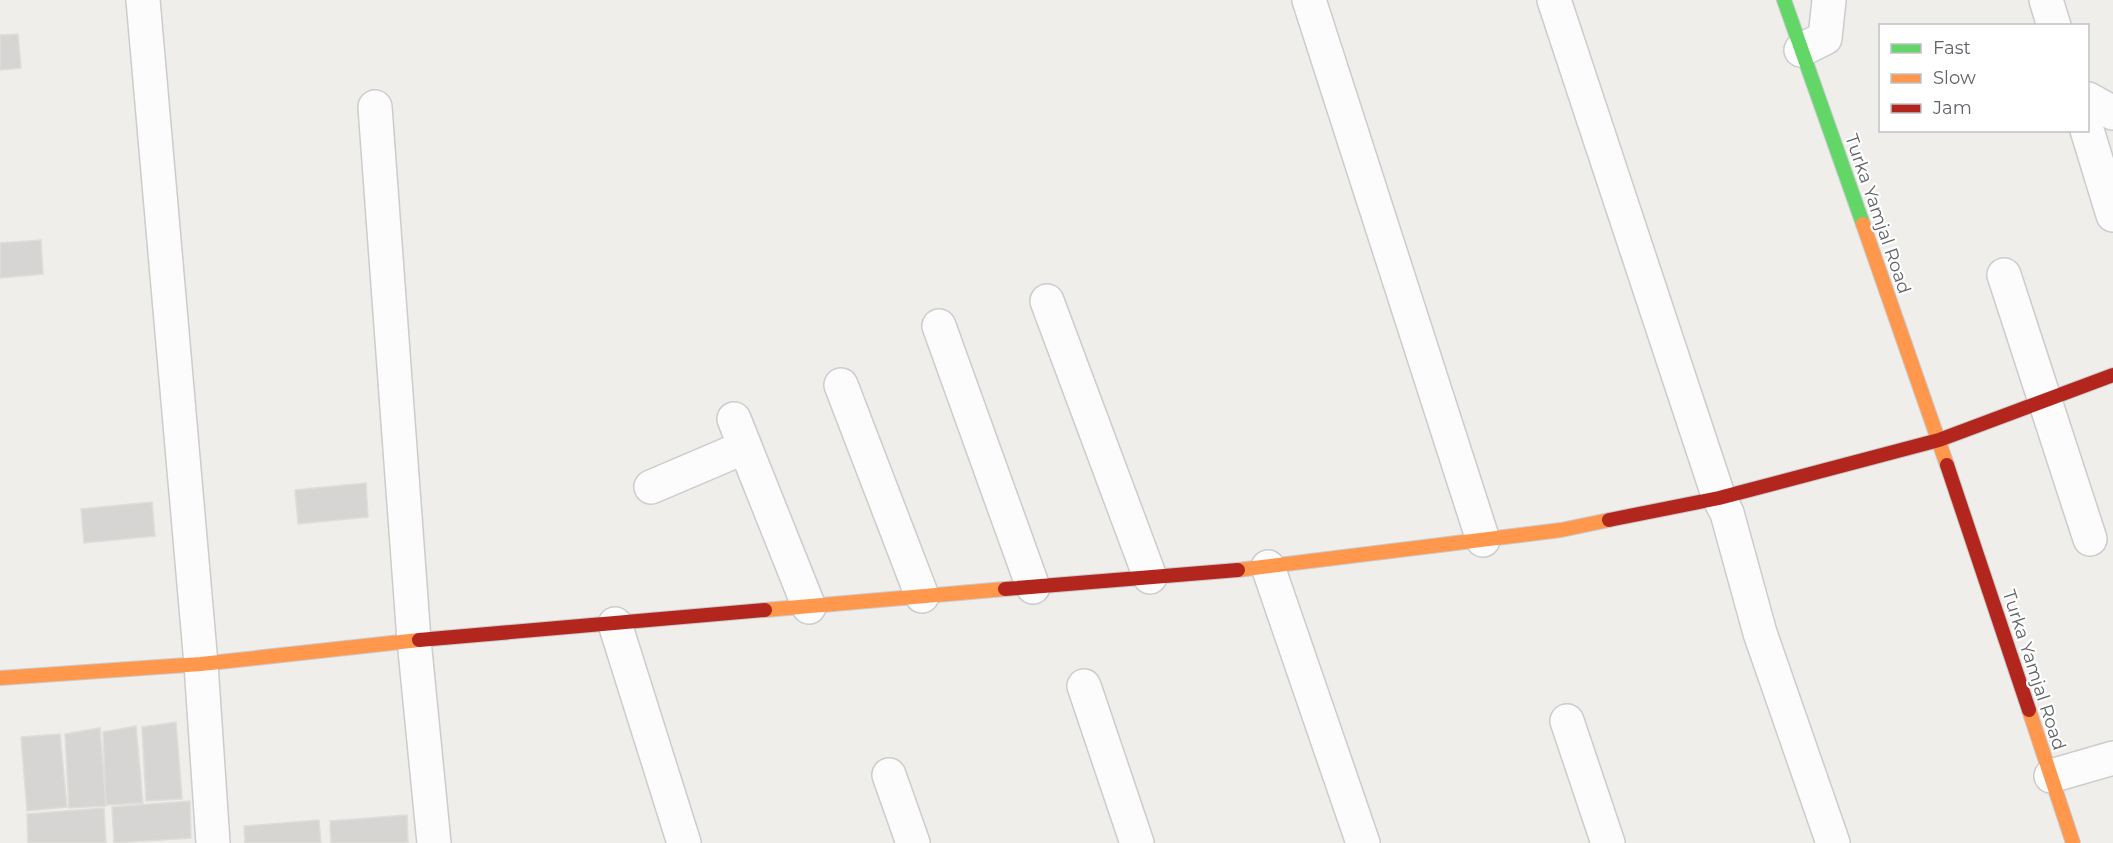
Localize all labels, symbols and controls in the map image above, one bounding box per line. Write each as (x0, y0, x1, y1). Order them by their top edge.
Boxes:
legend (1879, 24, 2089, 132)
text: Fast (1933, 37, 1971, 59)
text: Slow (1933, 67, 1976, 89)
text: Jam (1932, 97, 1972, 119)
street label: Turka Yamjal Road (1840, 131, 1916, 297)
street label: Turka Yamjal Road (1998, 587, 2070, 753)

